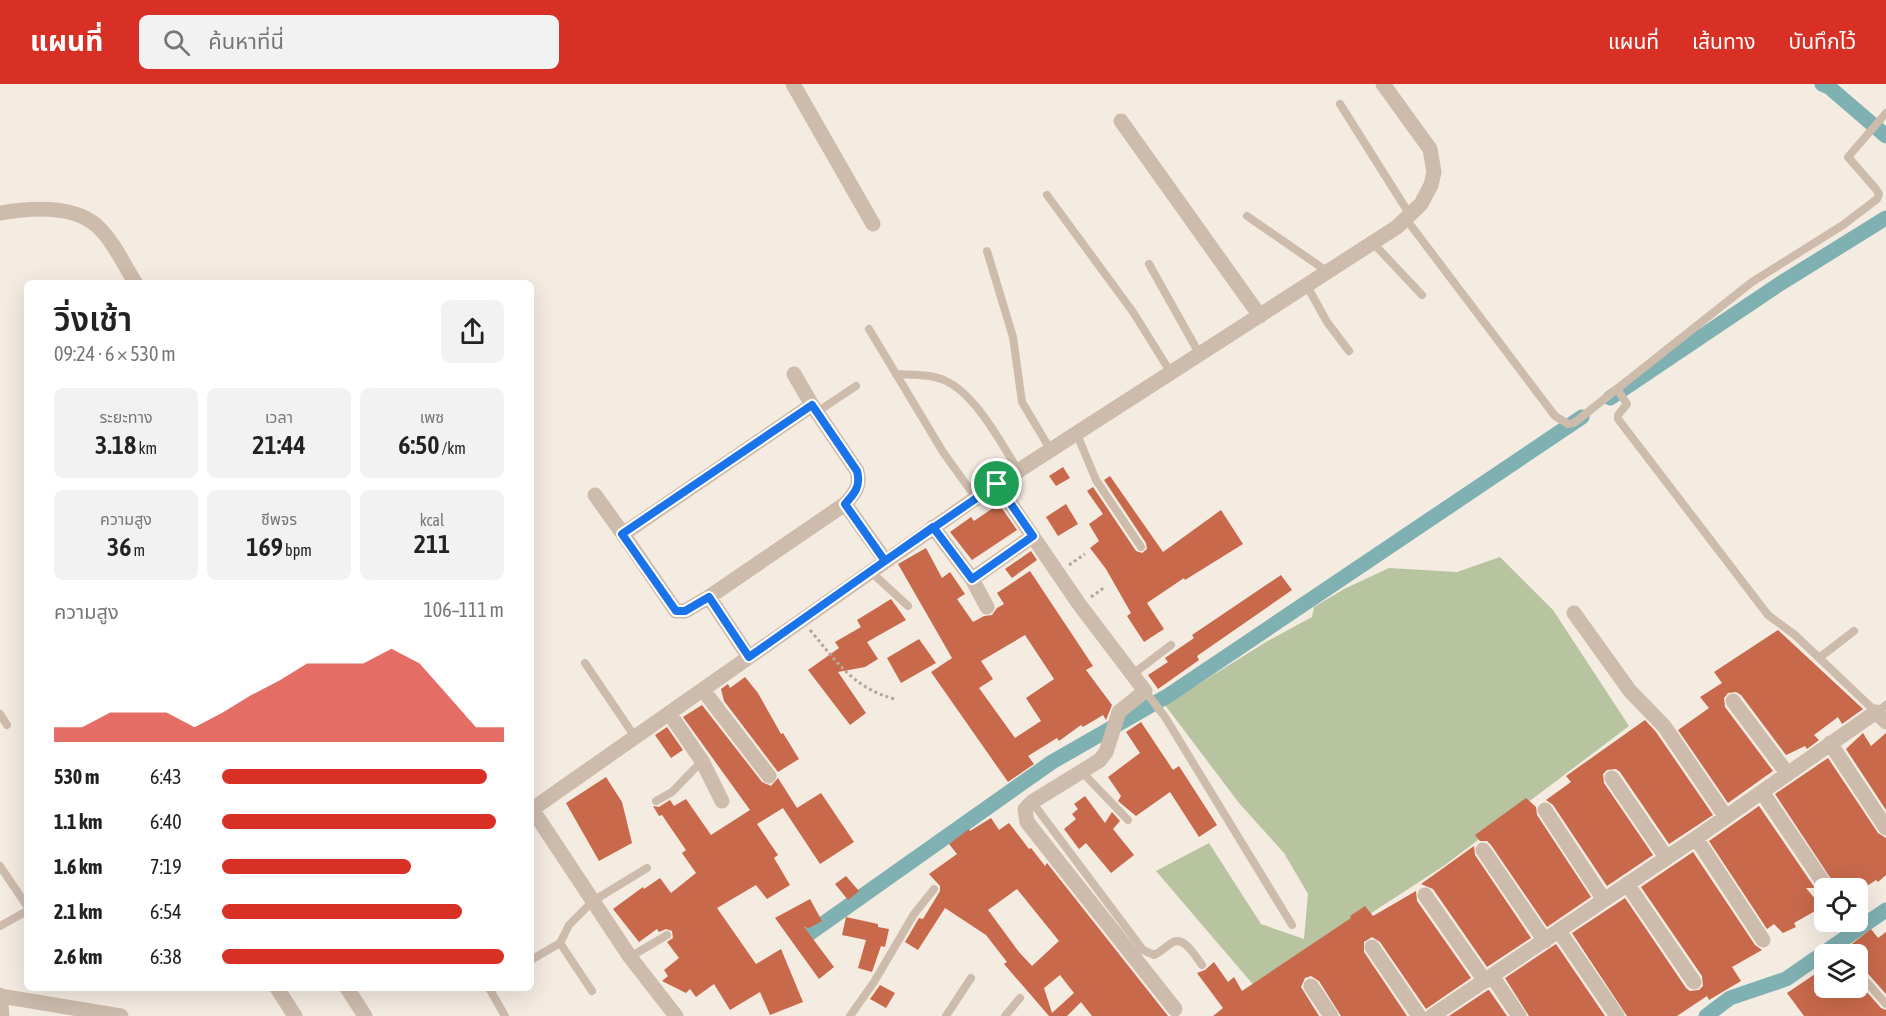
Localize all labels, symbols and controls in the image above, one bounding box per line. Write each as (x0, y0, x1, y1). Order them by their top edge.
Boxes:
search box (139, 15, 559, 69)
text: แผนที่ (30, 25, 103, 57)
icon: search (160, 26, 193, 59)
text: ค้นหาที่นี่ (208, 28, 284, 54)
text: แผนที่ (1608, 29, 1659, 53)
text: เส้นทาง (1692, 29, 1756, 53)
text: บันทึกไว้ (1789, 29, 1856, 53)
text: วิ่งเช้า (54, 300, 132, 338)
button: share (441, 300, 504, 363)
text: 09:24 · 6 × 530 m (54, 342, 176, 365)
text: ระยะทาง (100, 408, 152, 426)
text: เวลา (265, 408, 293, 426)
text: เพซ (420, 408, 444, 426)
text: 3.18 (95, 430, 136, 460)
text: 21:44 (252, 430, 306, 460)
text: 6:50 (398, 430, 440, 460)
text: km (136, 439, 157, 457)
text: /km (440, 439, 466, 457)
pin (971, 458, 1022, 509)
icon: arrive (980, 467, 1013, 500)
text: ความสูง (100, 510, 152, 528)
text: ชีพจร (261, 510, 297, 528)
text: kcal (420, 511, 444, 529)
text: 211 (414, 529, 450, 559)
text: 36 (107, 532, 131, 562)
text: 169 (246, 532, 283, 562)
text: m (131, 541, 145, 559)
text: bpm (283, 541, 312, 559)
text: 106–111 m (423, 598, 504, 621)
text: ความสูง (54, 600, 119, 623)
text: 530 m (54, 765, 99, 788)
text: 6:43 (150, 765, 182, 788)
text: 1.1 km (54, 810, 102, 833)
text: 6:40 (150, 810, 182, 833)
text: 1.6 km (54, 855, 102, 878)
text: 7:19 (150, 855, 182, 878)
map controls (1814, 878, 1868, 998)
button: locate (1814, 878, 1868, 932)
text: 2.1 km (54, 900, 102, 923)
text: 6:54 (150, 900, 182, 923)
button: layers (1814, 944, 1868, 998)
text: 2.6 km (54, 945, 102, 968)
text: 6:38 (150, 945, 182, 968)

